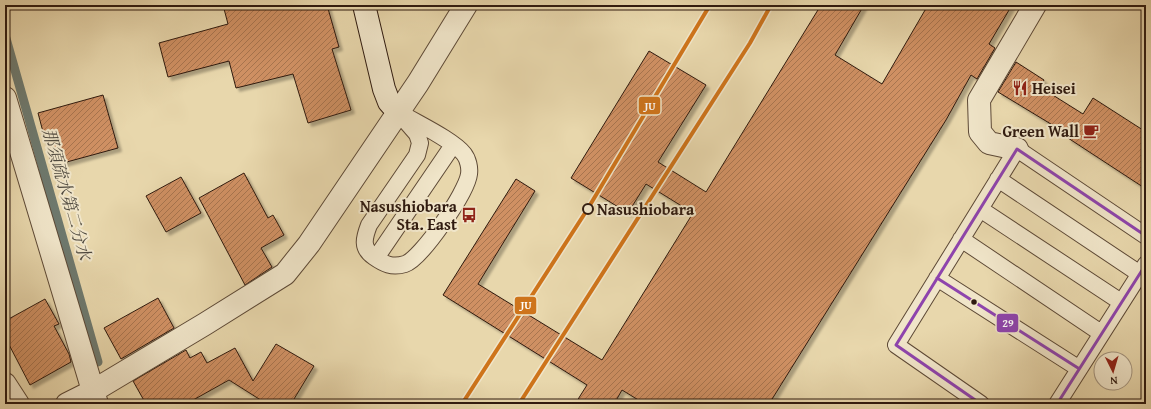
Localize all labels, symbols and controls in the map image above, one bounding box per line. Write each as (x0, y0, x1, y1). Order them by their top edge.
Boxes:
place label: Heisei (1032, 76, 1076, 100)
restaurant icon: Heisei (1011, 79, 1029, 97)
line badge: JU (638, 96, 661, 115)
text: JU (642, 98, 656, 114)
place label: Green Wall (1002, 119, 1079, 143)
cafe icon: Green Wall (1082, 122, 1100, 140)
water label: 那須疏水第二分水 (37, 125, 99, 265)
place label: Nasushiobara Sta. East (360, 194, 458, 236)
place label: Nasushiobara (597, 197, 695, 221)
marker: Nasushiobara (582, 203, 594, 215)
bus stop icon: Nasushiobara Sta. East (460, 206, 478, 224)
line badge: JU (514, 296, 537, 315)
text: JU (518, 297, 532, 313)
unlabelled marker (969, 297, 979, 307)
line badge: 29 (996, 313, 1019, 333)
text: 29 (1002, 315, 1014, 331)
north arrow (1093, 351, 1133, 391)
text: N (1109, 373, 1118, 389)

